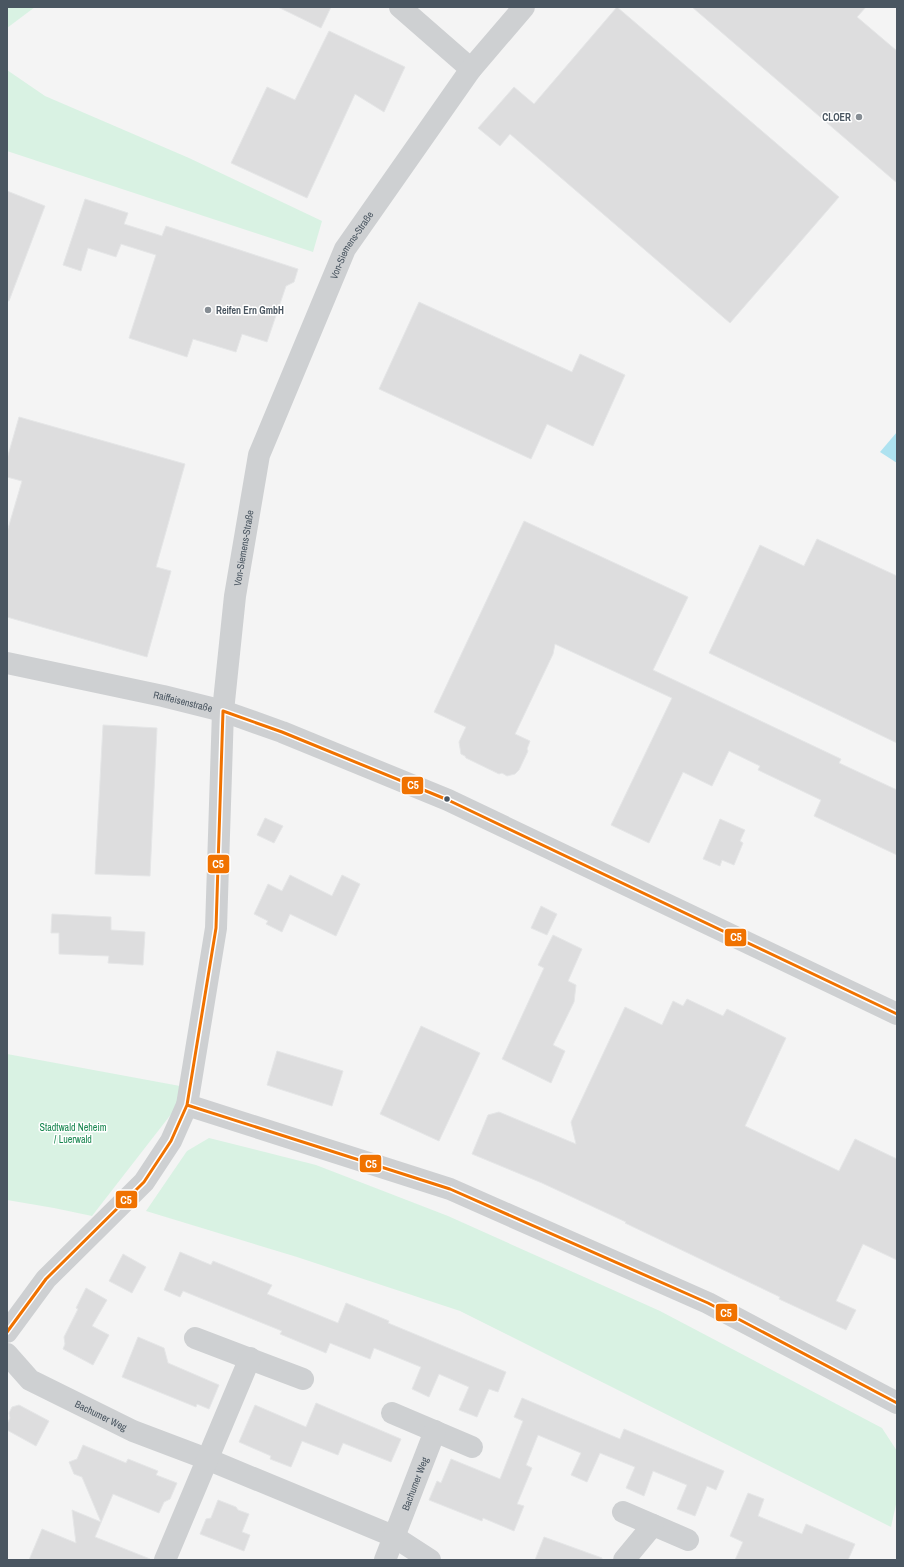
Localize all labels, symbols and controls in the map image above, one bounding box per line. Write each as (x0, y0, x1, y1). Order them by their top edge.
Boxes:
place label: CLOER (822, 111, 851, 124)
marker: CLOER (854, 112, 864, 122)
street label: Von-Siemens-Straße (327, 208, 376, 281)
place label: Reifen Ern GmbH (216, 304, 284, 317)
marker: Reifen Ern GmbH (203, 305, 213, 315)
street label: Von-Siemens-Straße (230, 509, 256, 587)
street label: Raiffeisenstraße (152, 688, 214, 715)
line badge: C5 (401, 776, 424, 795)
text: C5 (407, 778, 419, 792)
unlabelled marker (442, 794, 452, 804)
line badge: C5 (207, 854, 230, 874)
text: C5 (212, 857, 224, 871)
line badge: C5 (724, 928, 747, 947)
text: C5 (730, 930, 742, 944)
park label: Stadtwald Neheim / Luerwald (40, 1121, 107, 1146)
line badge: C5 (359, 1154, 382, 1173)
text: C5 (365, 1157, 377, 1171)
line badge: C5 (115, 1190, 138, 1209)
text: C5 (120, 1193, 132, 1207)
line badge: C5 (715, 1303, 738, 1322)
text: C5 (720, 1306, 732, 1320)
street label: Bachumer Weg (73, 1397, 130, 1434)
street label: Bachumer Weg (398, 1454, 431, 1512)

